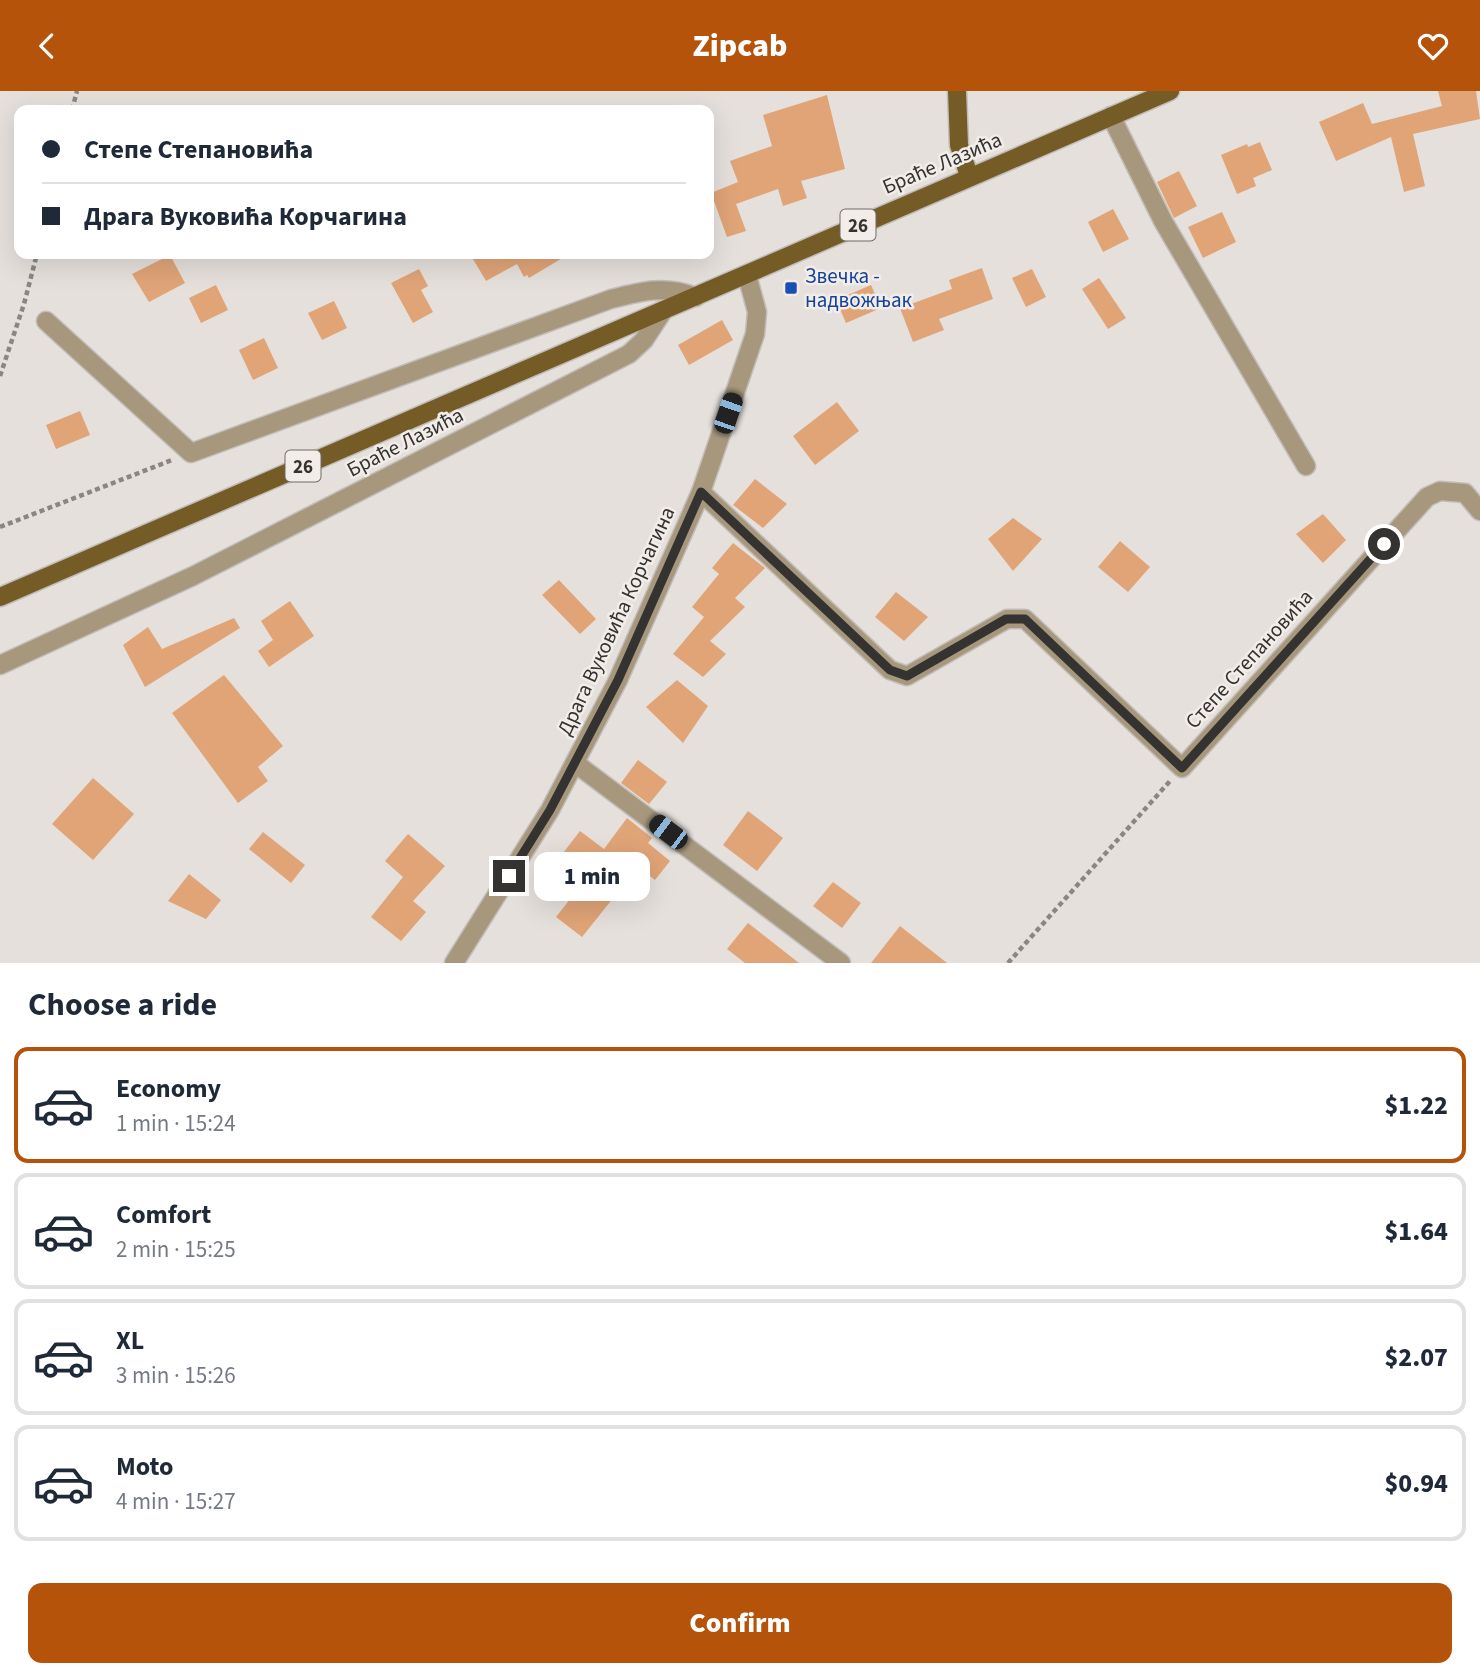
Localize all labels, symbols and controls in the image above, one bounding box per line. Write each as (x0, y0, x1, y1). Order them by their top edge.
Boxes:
text: Zipcab (693, 23, 787, 69)
icon: back (28, 27, 66, 65)
icon: heart (1414, 27, 1452, 65)
street label: Браће Лазића (878, 124, 1006, 202)
text: Степе Степановића (84, 131, 313, 168)
text: Драга Вуковића Корчагина (84, 198, 407, 235)
road number: 26 (840, 209, 876, 241)
place label: Звечка - надвожњак (805, 261, 913, 315)
marker: Звечка - надвожњак (783, 280, 799, 296)
car (712, 390, 745, 436)
street label: Браће Лазића (341, 400, 469, 484)
road number: 26 (286, 451, 320, 481)
street label: Драга Вуковића Корчагина (550, 502, 682, 740)
route start (1368, 528, 1400, 560)
street label: Степе Степановића (1178, 583, 1320, 735)
car (645, 811, 692, 853)
callout: 1 min (534, 851, 649, 901)
route end (493, 860, 525, 892)
text: 1 min (564, 860, 620, 893)
text: Choose a ride (28, 982, 217, 1028)
text: Economy (116, 1070, 221, 1107)
icon: car (32, 1074, 95, 1137)
text: $1.22 (1384, 1087, 1448, 1124)
text: 1 min · 15:24 (116, 1107, 236, 1140)
text: Comfort (116, 1196, 211, 1233)
icon: car (32, 1200, 95, 1263)
text: $1.64 (1384, 1213, 1448, 1250)
text: 2 min · 15:25 (116, 1233, 236, 1266)
text: XL (116, 1322, 144, 1359)
icon: car (32, 1326, 95, 1389)
text: $2.07 (1384, 1339, 1448, 1376)
text: 3 min · 15:26 (116, 1359, 236, 1392)
text: Moto (116, 1448, 173, 1485)
icon: car (32, 1452, 95, 1515)
text: $0.94 (1384, 1465, 1448, 1502)
text: 4 min · 15:27 (116, 1485, 236, 1518)
button: Confirm (28, 1583, 1452, 1663)

